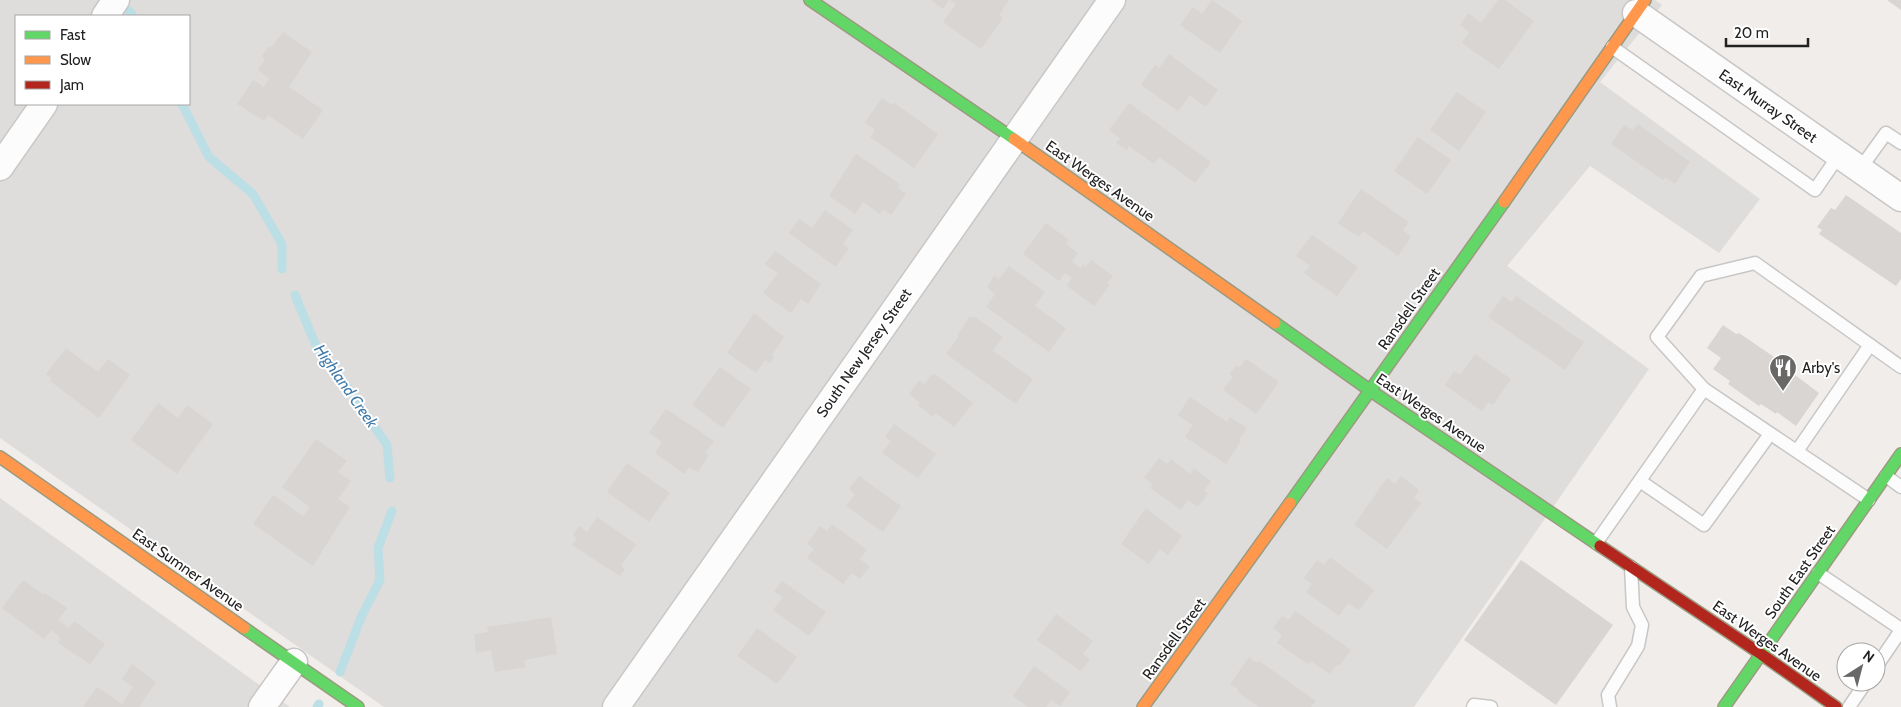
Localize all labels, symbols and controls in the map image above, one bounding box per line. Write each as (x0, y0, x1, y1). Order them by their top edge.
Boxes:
legend (15, 15, 190, 105)
scale bar (1726, 15, 1808, 47)
text: 20 m (1734, 24, 1769, 42)
text: Fast (60, 26, 85, 44)
text: Slow (60, 51, 91, 69)
street label: East Murray Street (1715, 65, 1821, 147)
text: Jam (59, 76, 84, 94)
street label: East Werges Avenue (1042, 137, 1158, 225)
street label: Ransdell Street (1374, 265, 1444, 353)
street label: South New Jersey Street (813, 285, 915, 421)
water label: Highland Creek (310, 341, 382, 432)
restaurant icon: Arby's (1768, 353, 1798, 392)
place label: Arby's (1802, 359, 1840, 377)
street label: East Werges Avenue (1373, 370, 1490, 457)
street label: South East Street (1761, 522, 1839, 622)
street label: East Sumner Avenue (129, 525, 247, 615)
street label: Ransdell Street (1139, 595, 1209, 683)
street label: East Werges Avenue (1709, 597, 1825, 685)
north arrow (1836, 642, 1886, 692)
text: N (1859, 646, 1878, 667)

